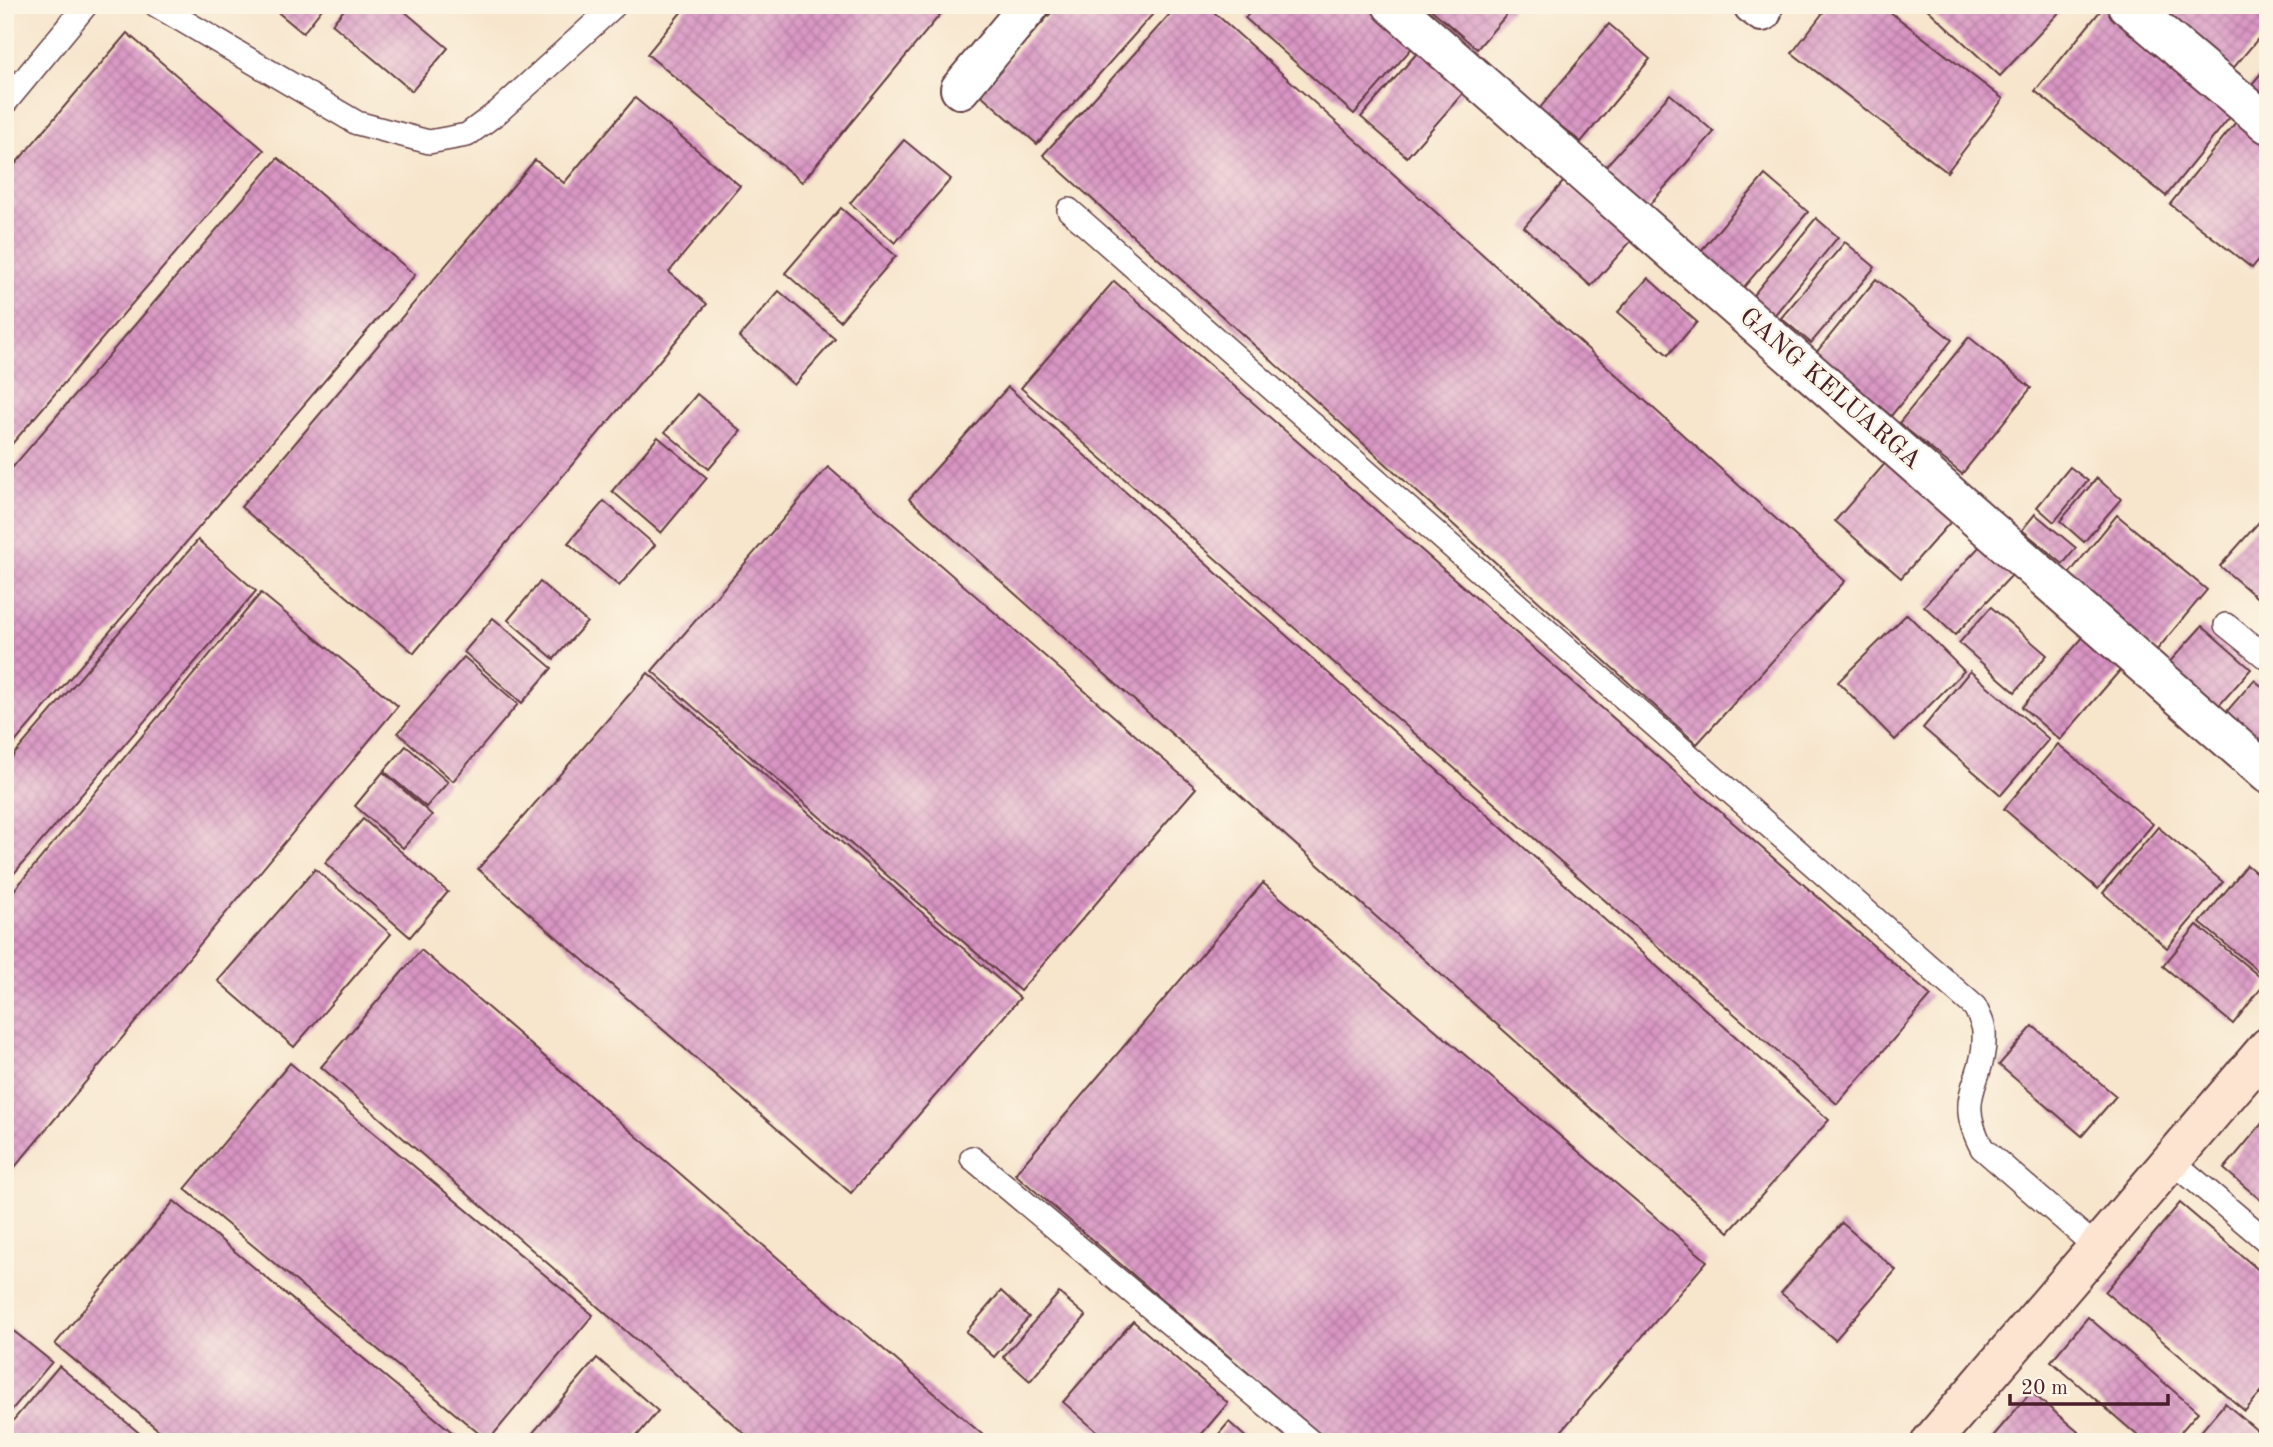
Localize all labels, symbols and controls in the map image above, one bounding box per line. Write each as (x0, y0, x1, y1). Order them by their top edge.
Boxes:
street label: GANG KELUARGA (1734, 303, 1926, 475)
scale bar (2010, 1363, 2168, 1407)
text: 20 m (2021, 1378, 2068, 1399)

